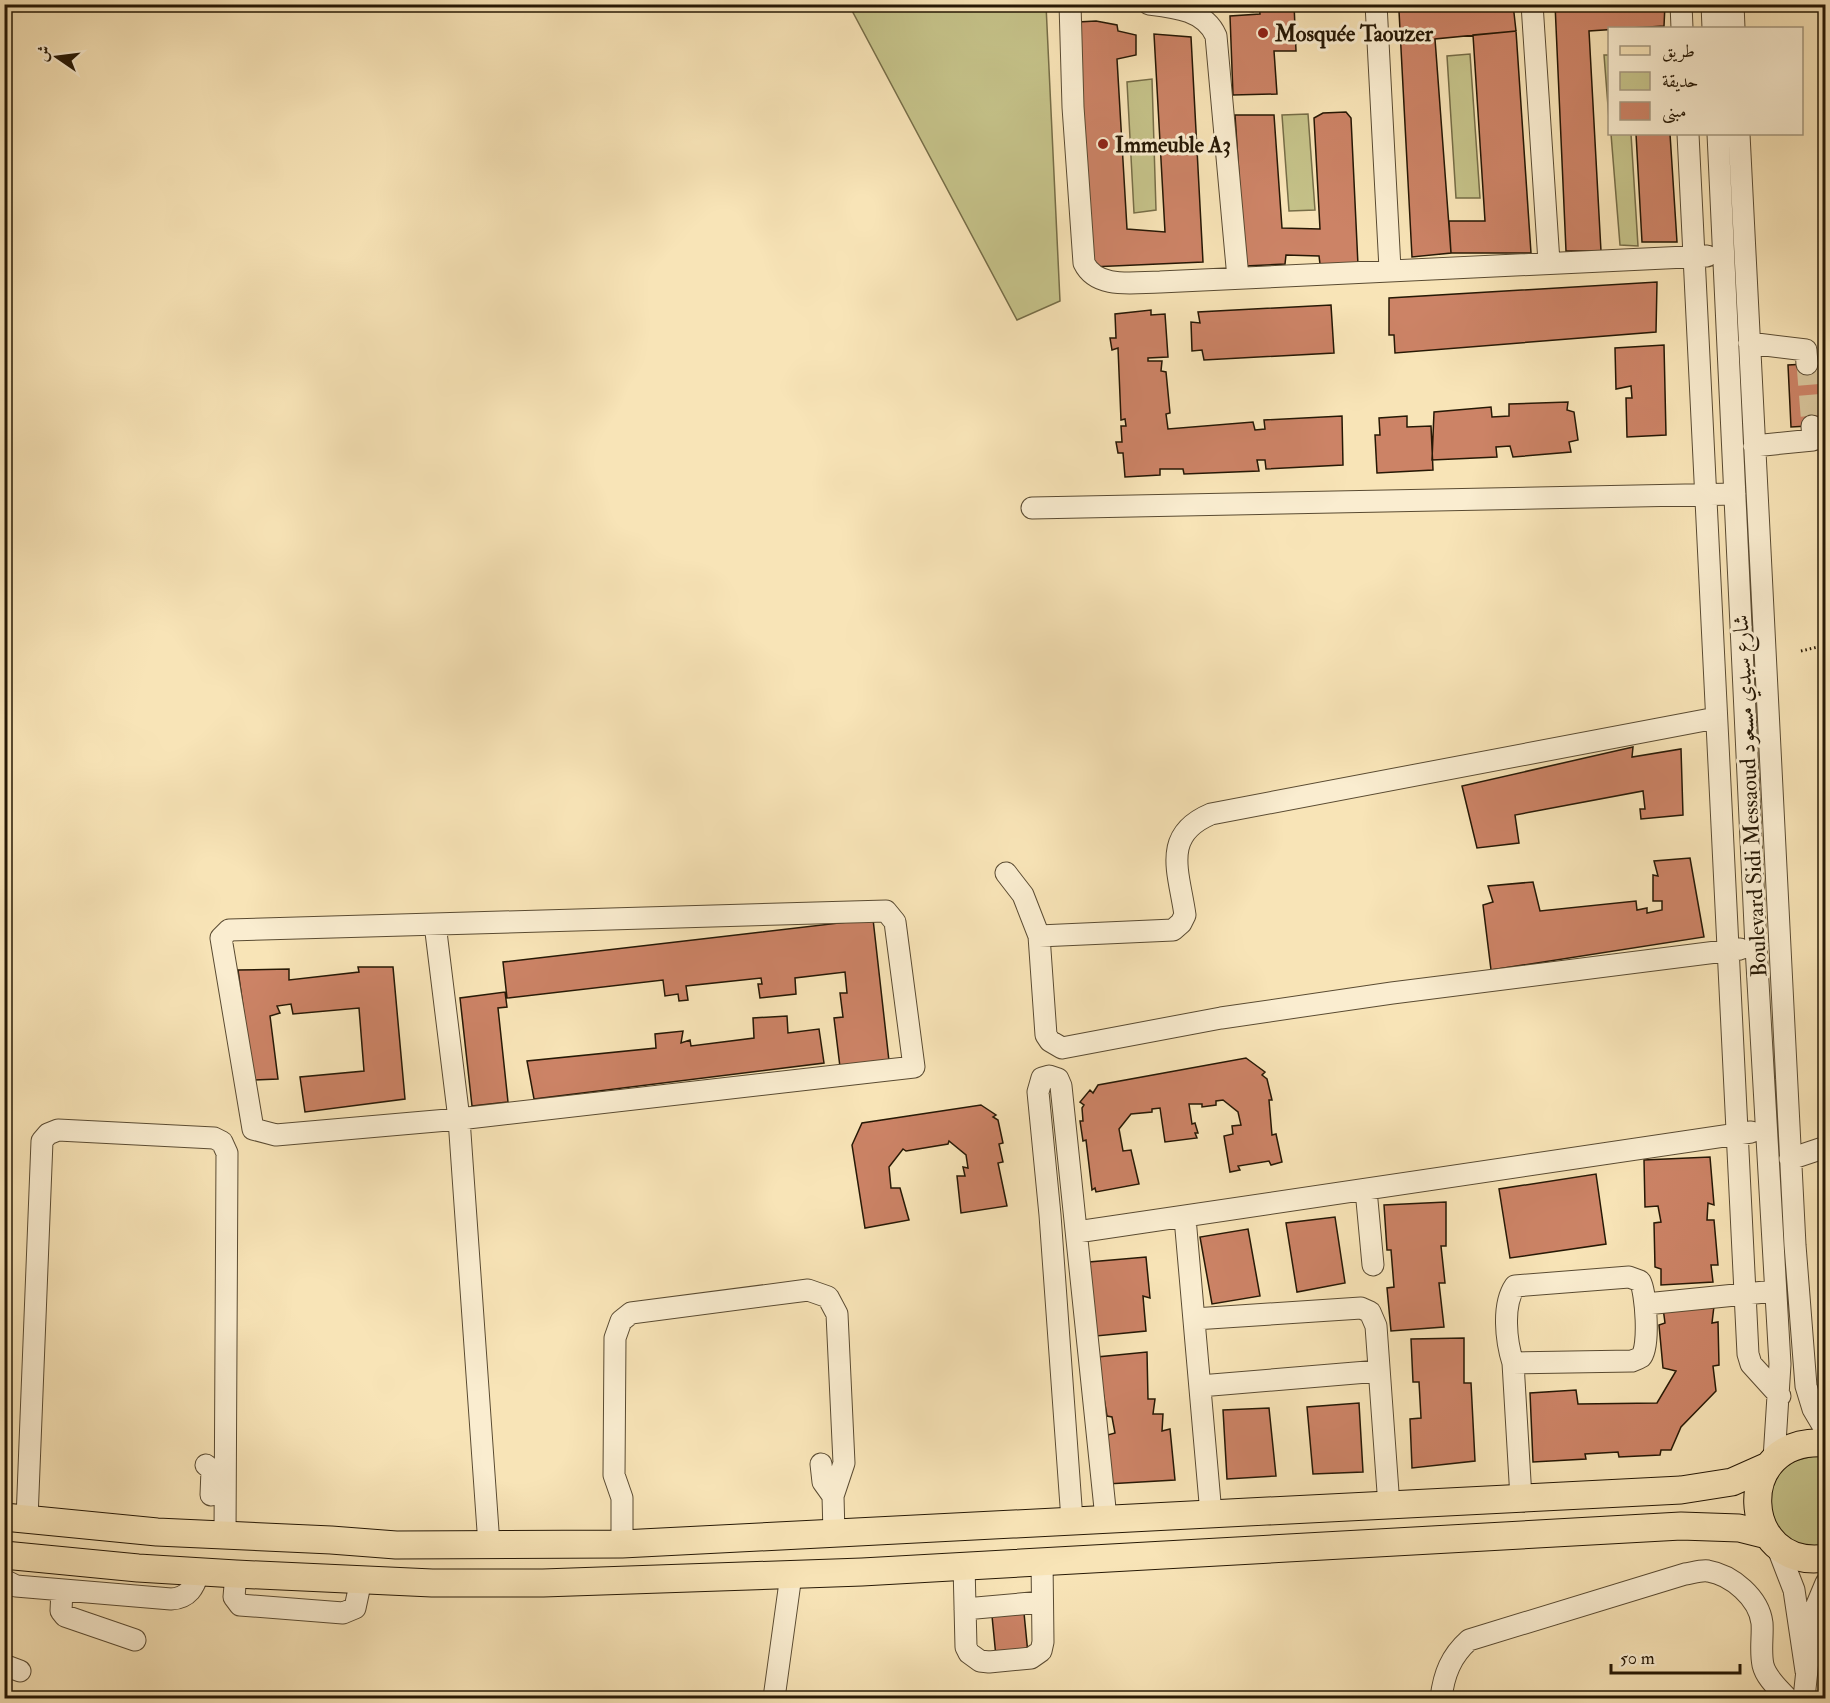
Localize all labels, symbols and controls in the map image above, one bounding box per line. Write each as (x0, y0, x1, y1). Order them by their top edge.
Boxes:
place label: Mosquée Taouzer (1274, 20, 1434, 49)
marker: Mosquée Taouzer (1256, 26, 1270, 40)
north arrow (27, 27, 87, 87)
legend (1608, 27, 1803, 135)
text: طريق (1662, 40, 1695, 63)
text: ش (32, 43, 55, 64)
text: حديقة (1662, 70, 1698, 93)
text: مبنى (1662, 100, 1687, 124)
place label: Immeuble A3 (1115, 131, 1231, 159)
marker: Immeuble A3 (1096, 137, 1110, 151)
street label: Boulevard Sidi Messaoud شارع سيدي مسعود (1727, 614, 1777, 978)
scale bar (1611, 1637, 1740, 1675)
text: 50 m (1620, 1647, 1655, 1670)

